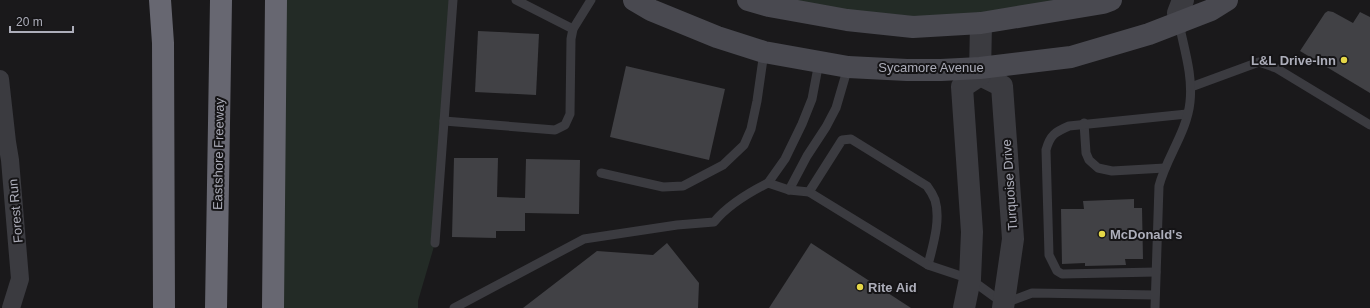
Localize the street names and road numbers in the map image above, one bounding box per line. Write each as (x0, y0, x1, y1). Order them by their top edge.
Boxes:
street label: Sycamore Avenue (878, 60, 984, 75)
street label: Eastshore Freeway (210, 97, 227, 210)
street label: Turquoise Drive (999, 139, 1020, 231)
street label: Forest Run (5, 178, 26, 244)

